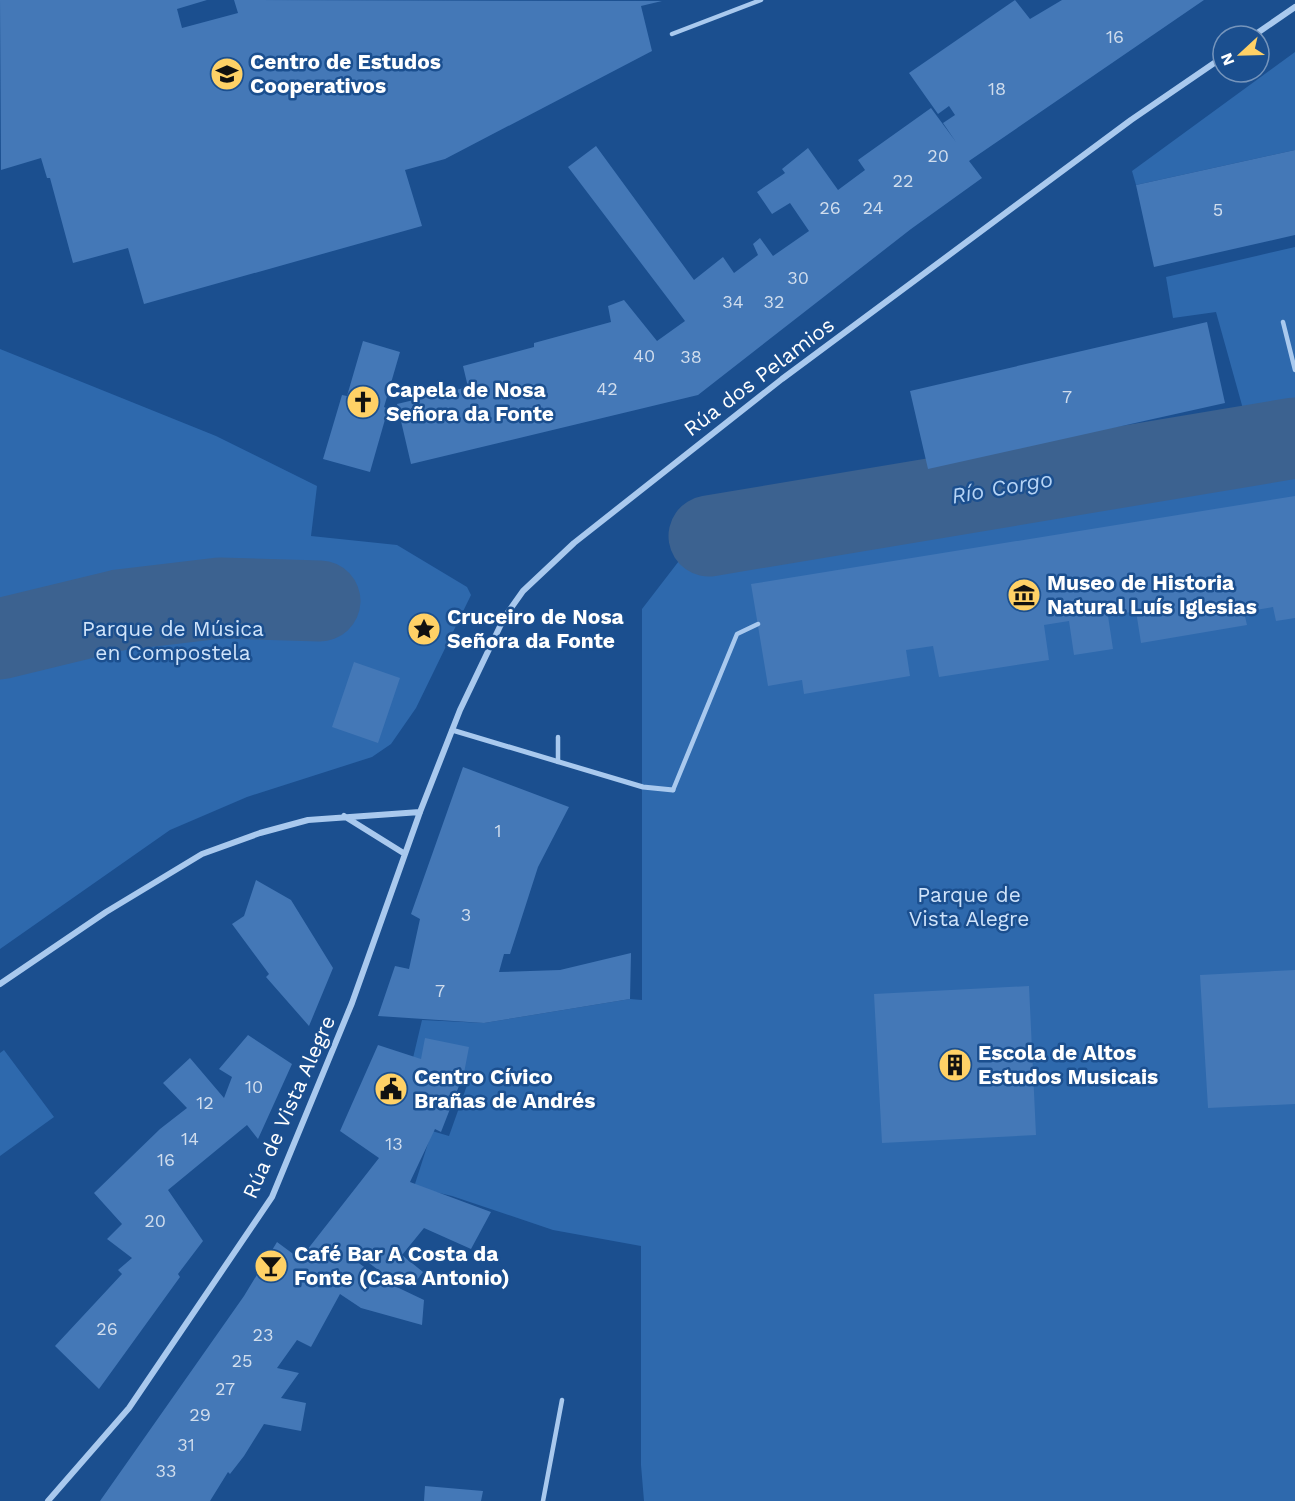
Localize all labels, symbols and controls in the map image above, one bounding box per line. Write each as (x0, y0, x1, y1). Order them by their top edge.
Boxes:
north arrow (1211, 24, 1271, 84)
house number: 16 (1106, 26, 1124, 47)
place label: Centro de Estudos Cooperativos (250, 49, 441, 98)
text: N (1217, 50, 1239, 68)
school or university icon: Centro de Estudos Cooperativos (209, 56, 245, 92)
house number: 18 (988, 78, 1006, 99)
house number: 20 (927, 145, 949, 166)
house number: 22 (893, 170, 914, 191)
house number: 26 (819, 197, 841, 218)
house number: 24 (863, 197, 883, 218)
house number: 5 (1213, 199, 1223, 220)
house number: 30 (787, 267, 809, 288)
house number: 34 (722, 291, 744, 312)
house number: 32 (764, 291, 785, 312)
street label: Rúa dos Pelamios (679, 312, 839, 441)
house number: 40 (633, 345, 655, 366)
house number: 38 (680, 346, 702, 367)
place label: Capela de Nosa Señora da Fonte (386, 377, 554, 426)
house number: 42 (596, 378, 618, 399)
church icon: Capela de Nosa Señora da Fonte (345, 384, 381, 420)
house number: 7 (1062, 386, 1072, 407)
water label: Río Corgo (949, 466, 1055, 509)
place label: Museo de Historia Natural Luís Iglesias (1047, 570, 1257, 619)
museum icon: Museo de Historia Natural Luís Iglesias (1006, 577, 1042, 613)
place label: Cruceiro de Nosa Señora da Fonte (447, 604, 625, 653)
place icon: Cruceiro de Nosa Señora da Fonte (406, 611, 442, 647)
park label: Parque de Música en Compostela (82, 616, 264, 665)
house number: 1 (494, 820, 502, 841)
park label: Parque de Vista Alegre (909, 882, 1029, 931)
house number: 3 (461, 904, 471, 925)
house number: 7 (435, 980, 445, 1001)
street label: Rúa de Vista Alegre (237, 1011, 340, 1202)
place label: Escola de Altos Estudos Musicais (978, 1040, 1158, 1089)
building icon: Escola de Altos Estudos Musicais (937, 1047, 973, 1083)
place label: Centro Cívico Brañas de Andrés (414, 1064, 595, 1113)
public building icon: Centro Cívico Brañas de Andrés (373, 1071, 409, 1107)
house number: 10 (245, 1076, 263, 1097)
house number: 12 (196, 1092, 214, 1113)
house number: 14 (181, 1128, 199, 1149)
house number: 13 (385, 1133, 403, 1154)
house number: 16 (157, 1149, 175, 1170)
house number: 20 (144, 1210, 166, 1231)
place label: Café Bar A Costa da Fonte (Casa Antonio) (294, 1241, 510, 1290)
bar icon: Café Bar A Costa da Fonte (Casa Antonio) (253, 1248, 289, 1284)
house number: 26 (96, 1318, 118, 1339)
house number: 23 (253, 1324, 274, 1345)
house number: 25 (232, 1350, 252, 1371)
house number: 27 (215, 1378, 235, 1399)
house number: 29 (189, 1404, 211, 1425)
house number: 31 (177, 1434, 195, 1455)
house number: 33 (156, 1460, 177, 1481)

